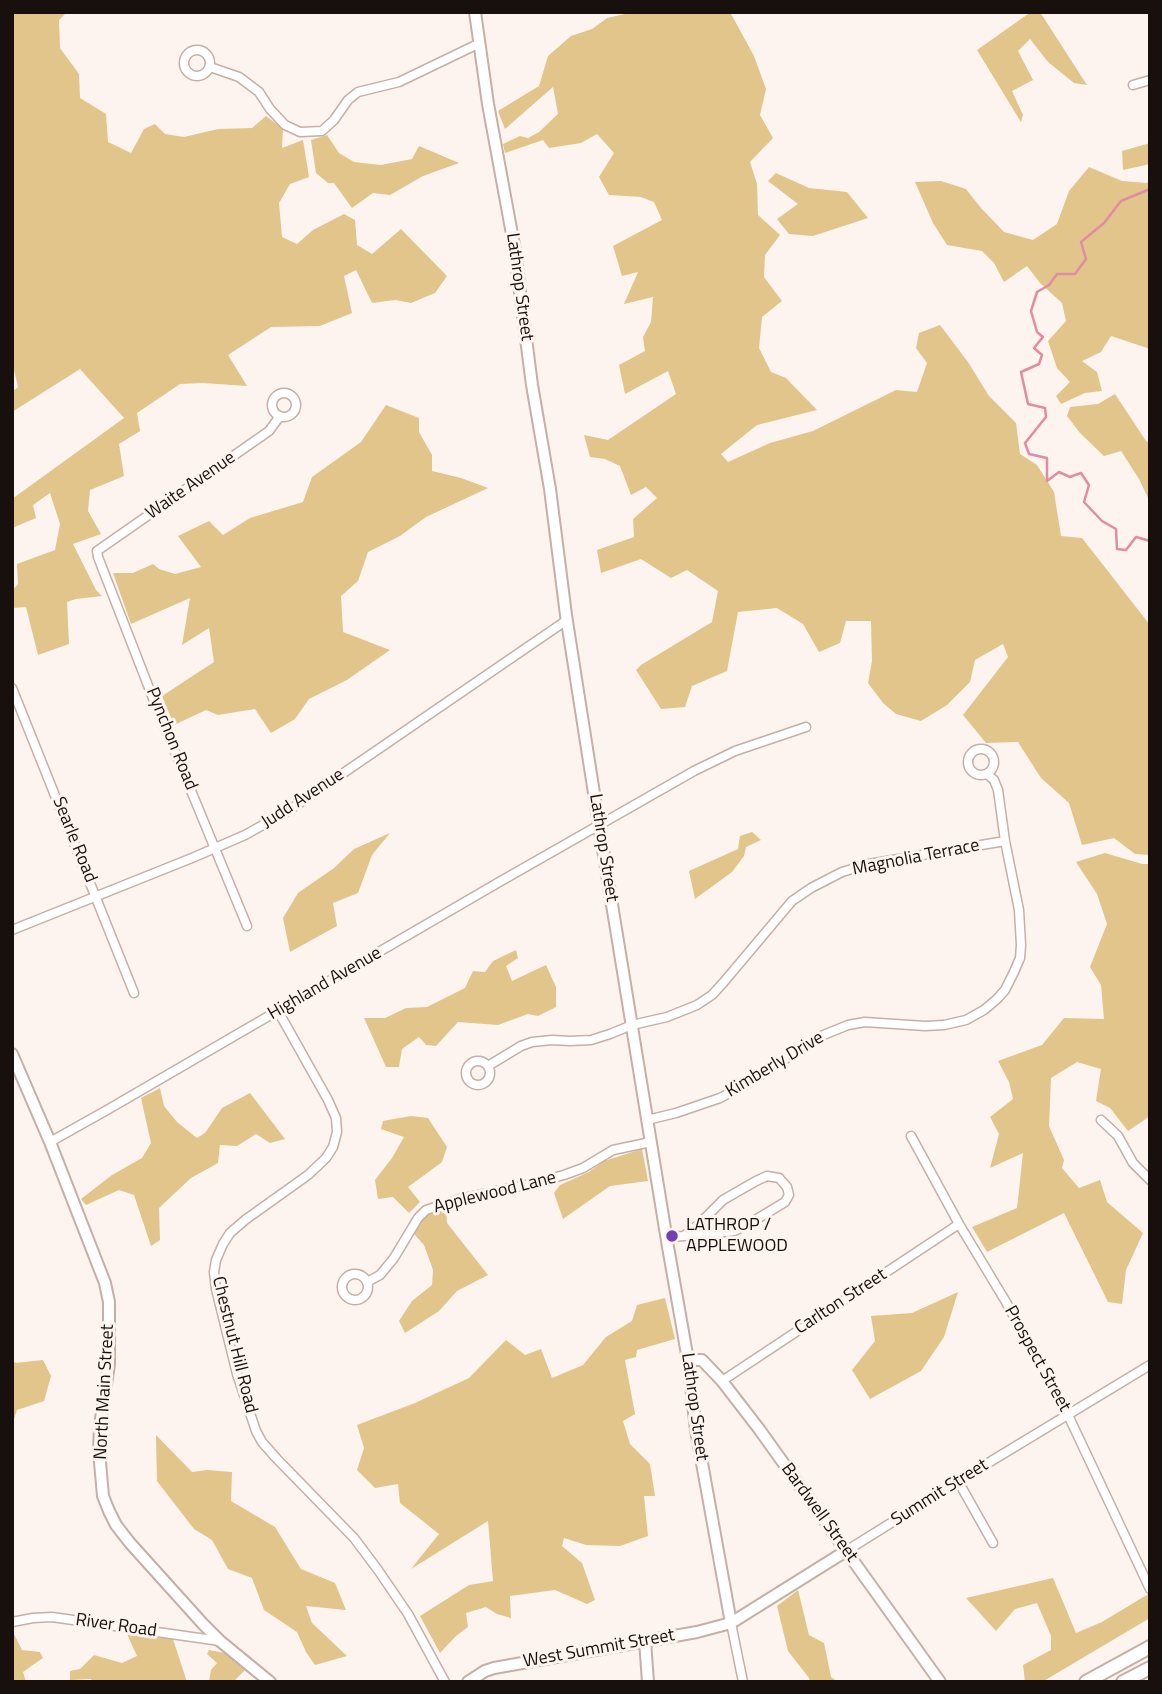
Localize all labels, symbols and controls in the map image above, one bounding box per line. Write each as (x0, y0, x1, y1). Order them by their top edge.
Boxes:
street label: Lathrop Street (501, 232, 537, 342)
street label: Waite Avenue (142, 447, 240, 525)
street label: Pynchon Road (141, 685, 201, 793)
street label: Judd Avenue (258, 764, 348, 834)
street label: Lathrop Street (584, 792, 622, 904)
street label: Searle Road (47, 794, 101, 886)
street label: Magnolia Terrace (851, 835, 981, 881)
street label: Highland Avenue (264, 943, 386, 1025)
street label: Kimberly Drive (722, 1027, 828, 1103)
street label: Applewood Lane (432, 1167, 558, 1219)
place label: LATHROP / APPLEWOOD (686, 1215, 788, 1258)
marker: LATHROP / APPLEWOOD (664, 1228, 680, 1244)
street label: Carlton Street (791, 1264, 891, 1340)
street label: Chestnut Hill Road (207, 1274, 261, 1416)
street label: Prospect Street (999, 1302, 1075, 1416)
street label: North Main Street (91, 1324, 119, 1460)
street label: Lathrop Street (676, 1352, 712, 1462)
street label: Summit Street (888, 1455, 992, 1531)
street label: Bardwell Street (776, 1459, 862, 1567)
street label: River Road (74, 1610, 158, 1642)
street label: West Summit Street (522, 1625, 676, 1673)

